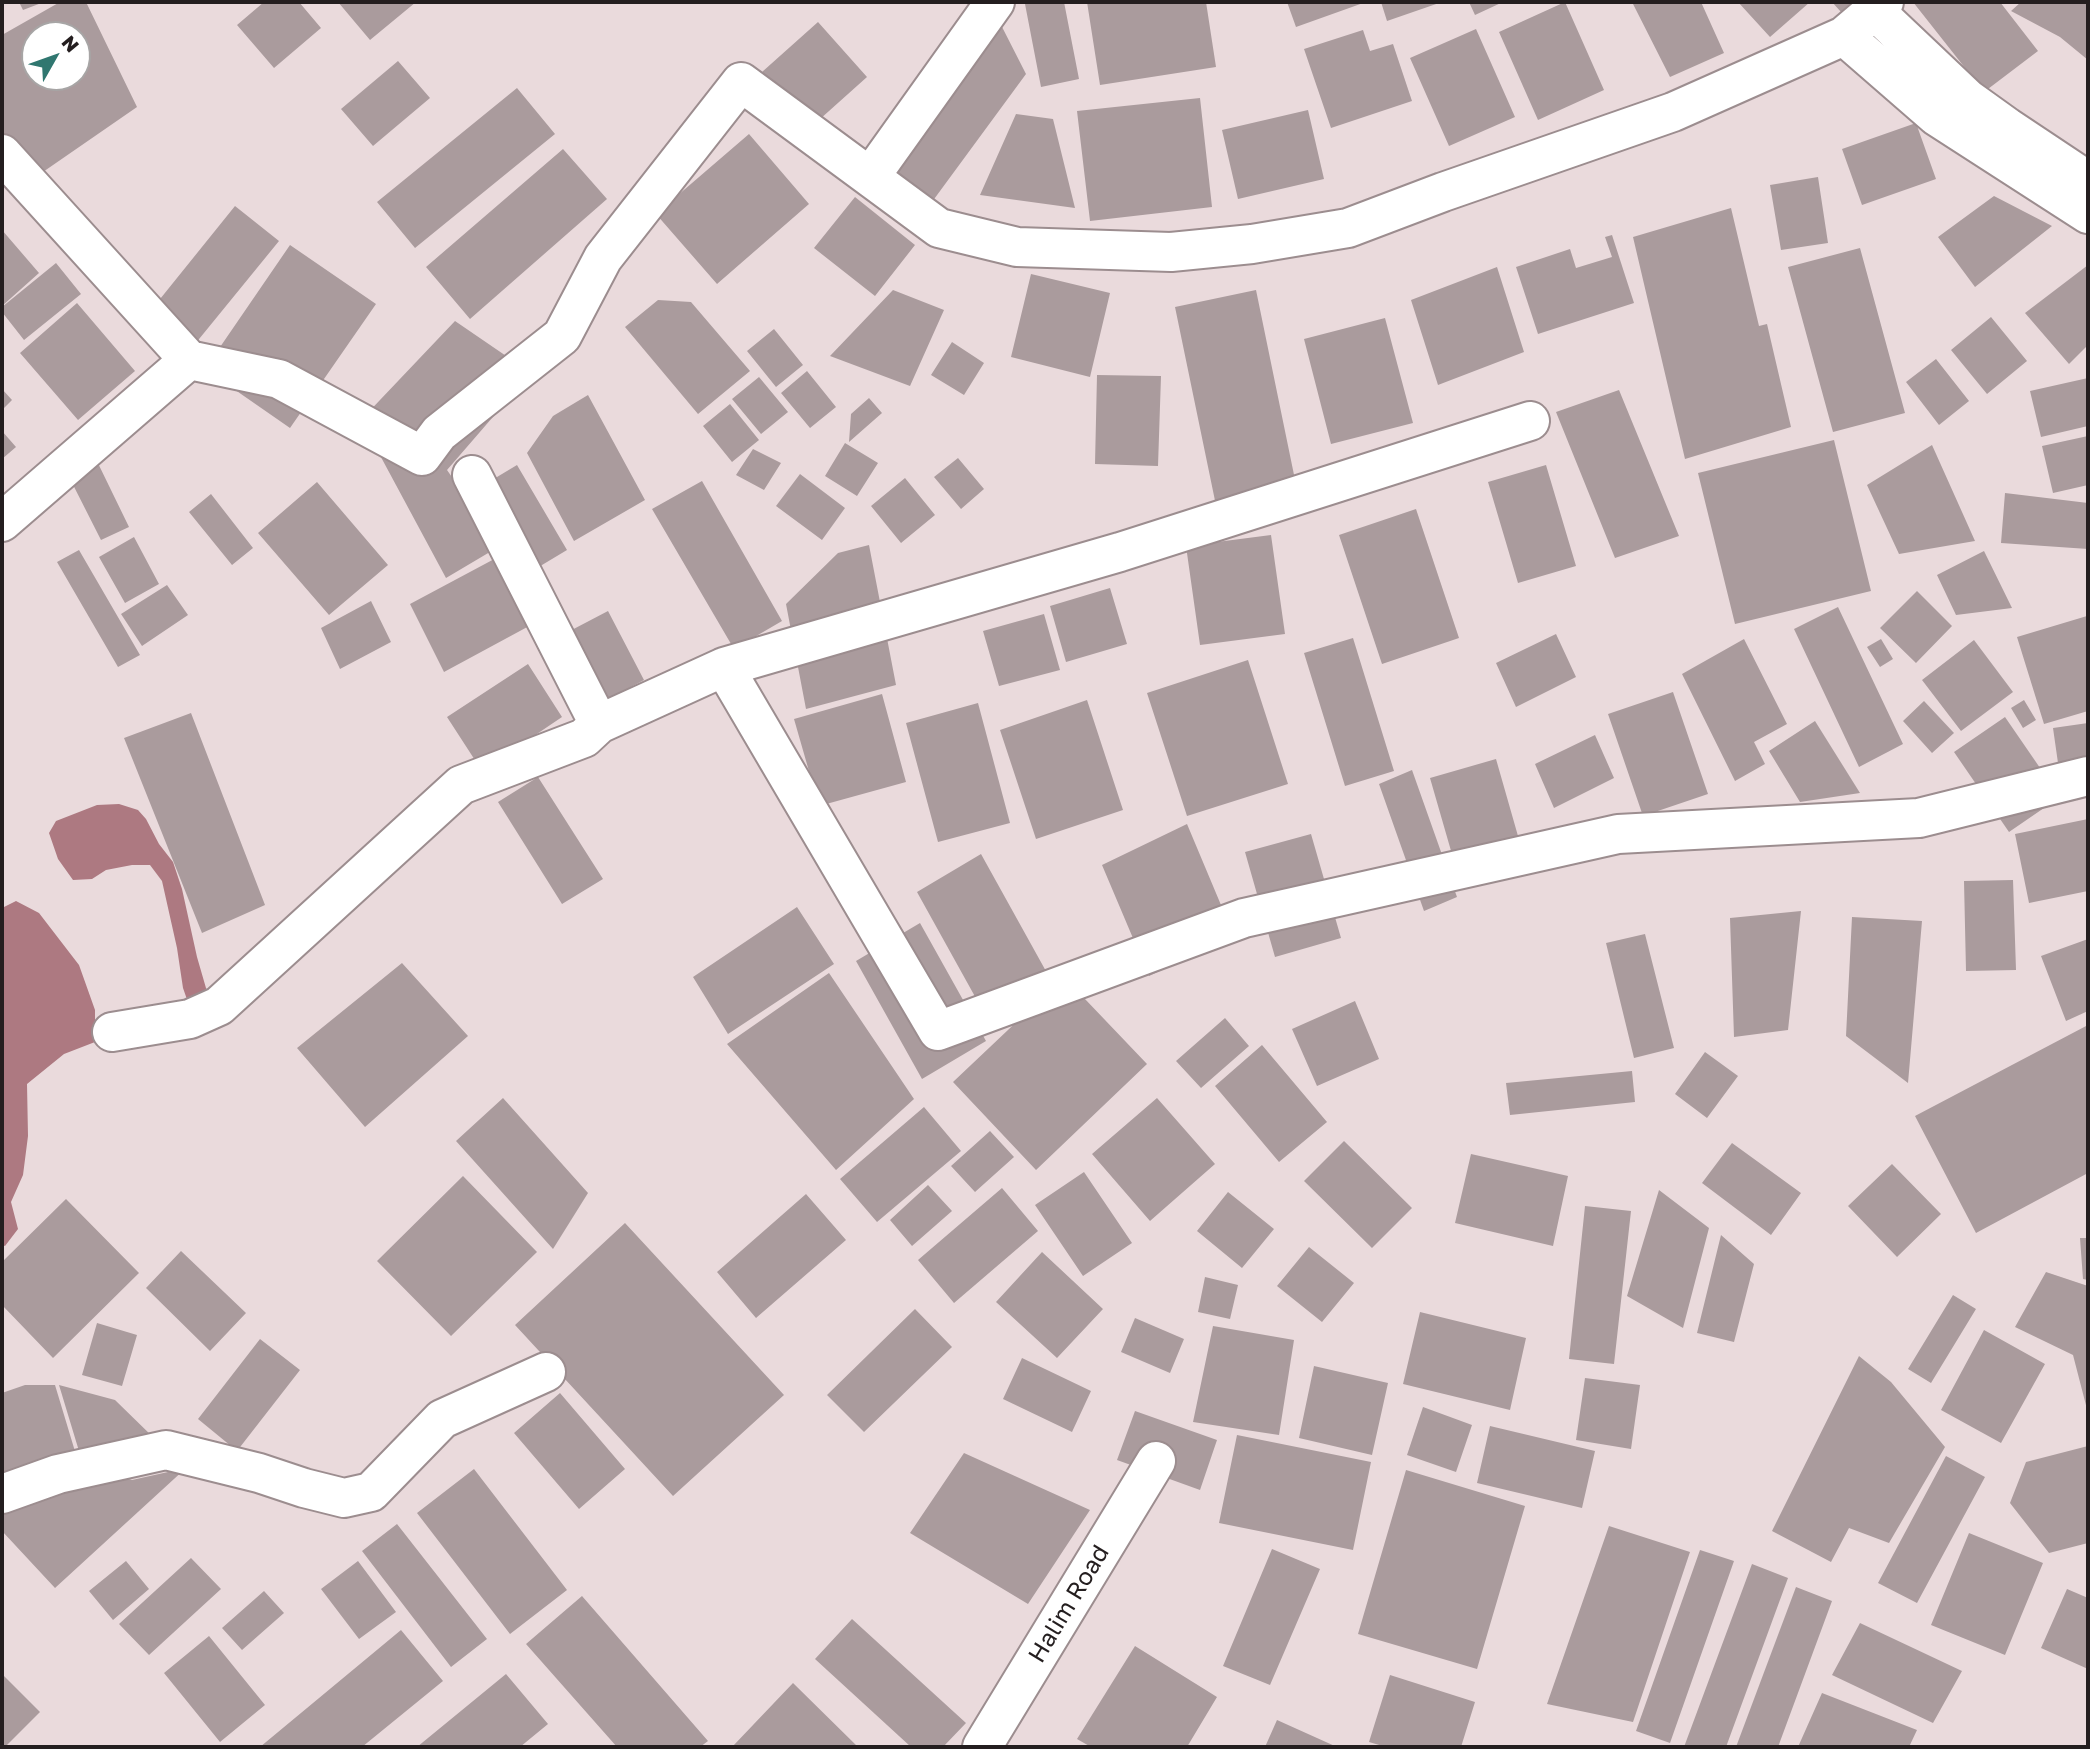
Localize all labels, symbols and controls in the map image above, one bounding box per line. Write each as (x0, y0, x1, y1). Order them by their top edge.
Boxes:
north arrow (21, 21, 91, 91)
text: N (57, 31, 84, 56)
street label: Halim Road (1023, 1540, 1115, 1668)

